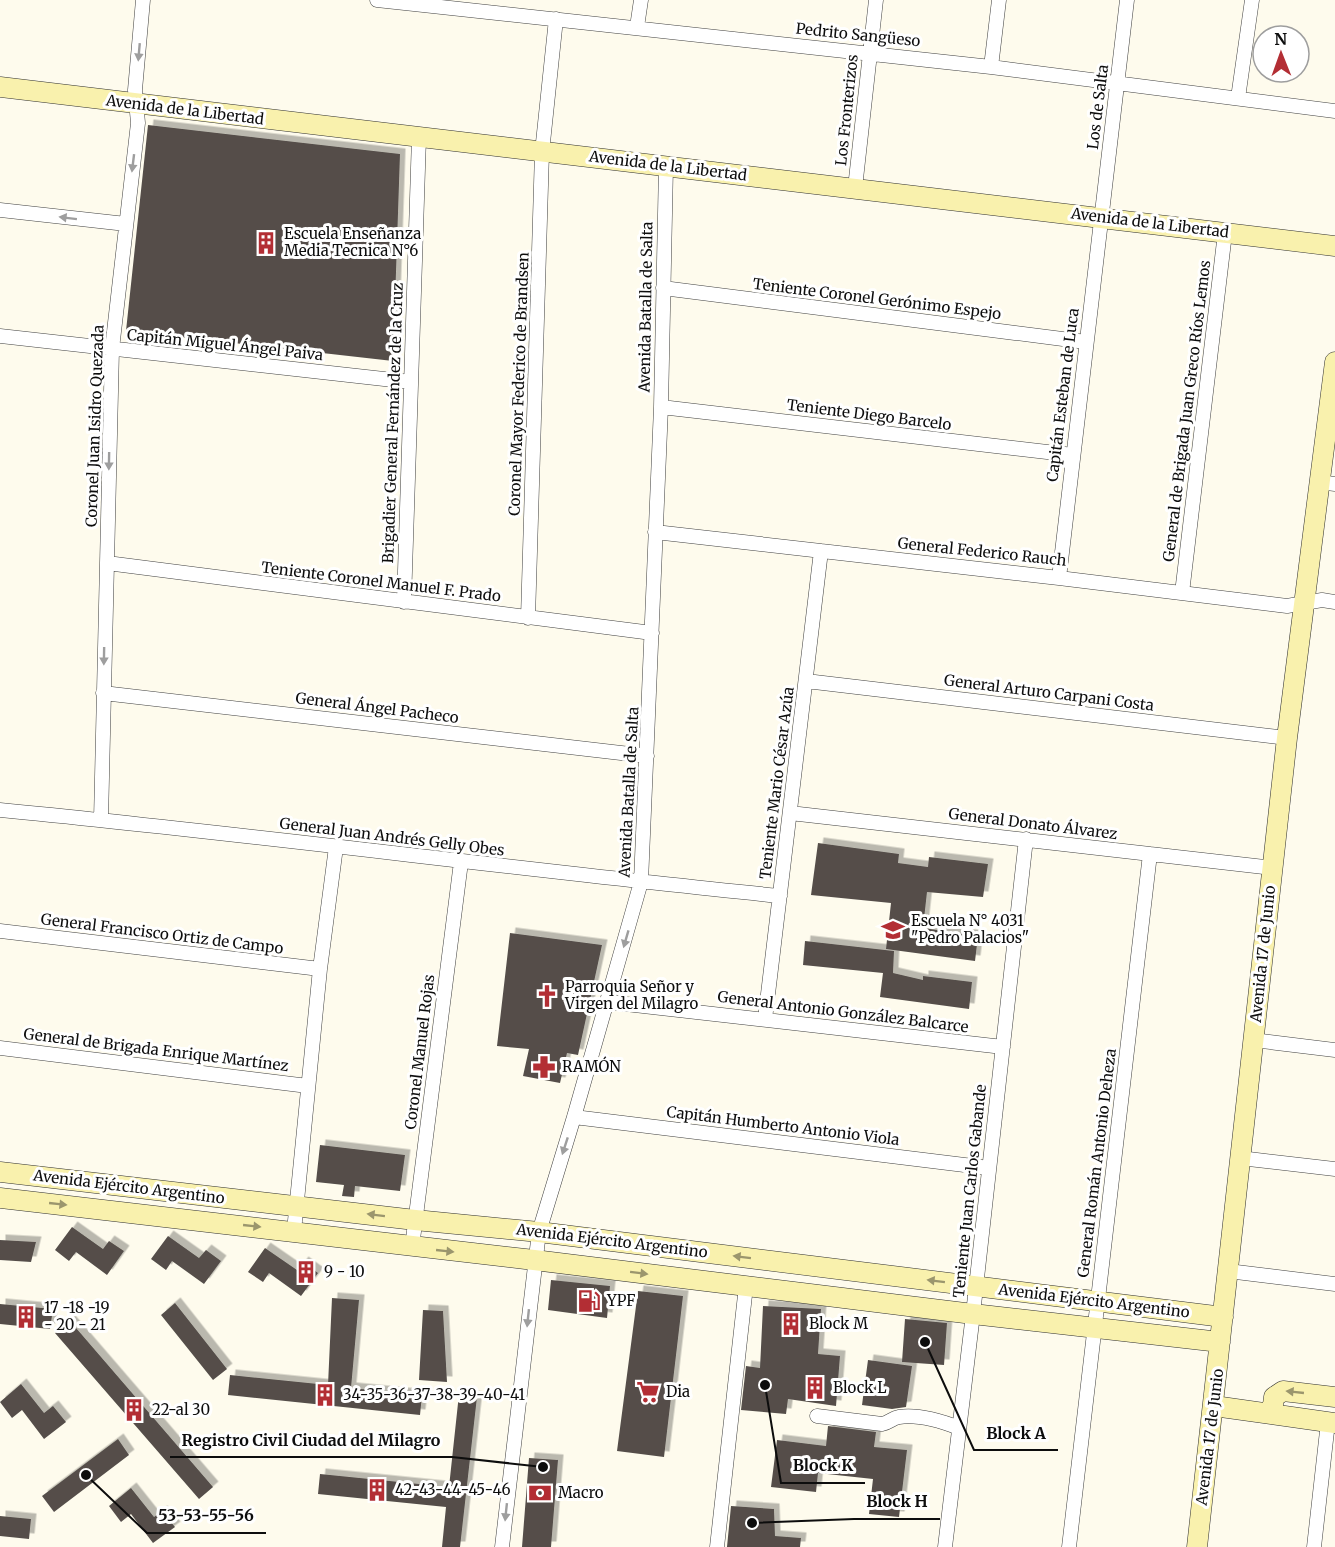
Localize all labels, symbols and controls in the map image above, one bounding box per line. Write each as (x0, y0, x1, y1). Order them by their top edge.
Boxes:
street label: Pedrito Sangüeso (795, 19, 922, 51)
north arrow (1251, 24, 1311, 84)
text: N (1274, 29, 1288, 49)
one-way arrow (134, 43, 144, 62)
street label: Los Fronterizos (831, 53, 862, 167)
street label: Los de Salta (1083, 63, 1112, 151)
street label: Avenida de la Libertad (104, 90, 265, 129)
street label: Avenida de la Libertad (587, 146, 748, 185)
one-way arrow (128, 153, 138, 172)
street label: Avenida de la Libertad (1069, 203, 1230, 242)
one-way arrow (58, 213, 77, 223)
street label: Avenida Batalla de Salta (634, 221, 656, 394)
place label: Escuela Enseñanza Media Tecnica N°6 (284, 224, 421, 260)
building icon: Escuela Enseñanza Media Tecnica N°6 (253, 230, 279, 256)
street label: Coronel Mayor Federico de Brandsen (504, 252, 533, 516)
street label: General de Brigada Juan Greco Ríos Lemos (1159, 259, 1214, 563)
street label: Teniente Coronel Gerónimo Espejo (752, 274, 1003, 323)
street label: Brigadier General Fernández de la Cruz (378, 282, 407, 564)
street label: Capitán Esteban de Luca (1042, 307, 1083, 483)
street label: Coronel Juan Isidro Quezada (81, 324, 108, 527)
street label: Capitán Miguel Ángel Paiva (126, 324, 324, 364)
street label: Teniente Diego Barcelo (786, 395, 953, 434)
one-way arrow (104, 452, 114, 471)
street label: General Federico Rauch (897, 533, 1067, 570)
street label: Teniente Coronel Manuel F. Prado (260, 557, 502, 606)
one-way arrow (100, 647, 109, 666)
street label: General Arturo Carpani Costa (943, 670, 1155, 715)
street label: Teniente Mario César Azúa (755, 686, 798, 880)
street label: General Ángel Pacheco (294, 687, 460, 727)
street label: Avenida Batalla de Salta (614, 706, 642, 879)
street label: General Donato Álvarez (948, 803, 1119, 843)
street label: General Juan Andrés Gelly Obes (278, 813, 506, 860)
street label: Avenida 17 de Junio (1246, 884, 1279, 1024)
street label: General Francisco Ortiz de Campo (40, 909, 285, 958)
place label: Escuela N° 4031 "Pedro Palacios" (911, 911, 1029, 947)
school or university icon: Escuela N° 4031 "Pedro Palacios" (880, 917, 906, 943)
one-way arrow (621, 930, 630, 948)
street label: Coronel Manuel Rojas (401, 973, 438, 1131)
place label: Parroquia Señor y Virgen del Milagro (564, 977, 698, 1013)
church icon: Parroquia Señor y Virgen del Milagro (534, 983, 560, 1009)
street label: General Antonio González Balcarce (717, 987, 970, 1036)
street label: General de Brigada Enrique Martínez (23, 1024, 290, 1075)
street label: General Román Antonio Deheza (1073, 1047, 1120, 1278)
pharmacy icon: RAMÓN (531, 1054, 557, 1080)
place label: RAMÓN (562, 1056, 621, 1076)
street label: Teniente Juan Carlos Gabande (949, 1083, 990, 1299)
street label: Capitán Humberto Antonio Viola (666, 1102, 900, 1149)
one-way arrow (560, 1137, 569, 1155)
street label: Avenida Ejército Argentino (31, 1165, 226, 1208)
one-way arrow (49, 1200, 68, 1209)
one-way arrow (367, 1211, 386, 1220)
street label: Avenida Ejército Argentino (514, 1219, 709, 1262)
one-way arrow (242, 1222, 261, 1231)
one-way arrow (436, 1246, 455, 1256)
one-way arrow (733, 1252, 752, 1262)
building icon: 9 - 10 (293, 1259, 319, 1285)
place label: 9 - 10 (324, 1262, 365, 1281)
one-way arrow (630, 1268, 649, 1278)
one-way arrow (926, 1276, 945, 1286)
street label: Avenida Ejército Argentino (996, 1279, 1191, 1322)
fuel station icon: YPF (576, 1288, 602, 1314)
place label: YPF (606, 1291, 635, 1310)
place label: 17 -18 -19 - 20 - 21 (44, 1298, 110, 1334)
building icon: 17 -18 -19 - 20 - 21 (13, 1304, 39, 1330)
one-way arrow (523, 1309, 533, 1328)
building icon: Block M (778, 1311, 804, 1337)
place label: Block M (809, 1314, 868, 1333)
street label: Avenida 17 de Junio (1192, 1367, 1227, 1507)
building icon: Block L (802, 1375, 828, 1401)
place label: Block L (833, 1378, 887, 1397)
supermarket icon: Dia (635, 1379, 661, 1405)
building icon: 34-35-36-37-38-39-40-41 (312, 1382, 338, 1408)
place label: Dia (666, 1382, 690, 1401)
place label: 34-35-36-37-38-39-40-41 (343, 1385, 525, 1404)
one-way arrow (1286, 1387, 1305, 1397)
building icon: 22-al 30 (121, 1397, 147, 1423)
place label: 22-al 30 (152, 1400, 210, 1419)
callout: Block A (974, 1416, 1058, 1450)
callout: Registro Civil Ciudad del Milagro (170, 1423, 452, 1457)
text: Block A (986, 1423, 1047, 1443)
text: Registro Civil Ciudad del Milagro (182, 1430, 441, 1450)
callout: Block K (781, 1449, 865, 1483)
text: Block K (793, 1455, 853, 1475)
building icon: 42-43-44-45-46 (364, 1477, 390, 1503)
place label: 42-43-44-45-46 (395, 1480, 511, 1499)
bank icon: Macro (527, 1480, 553, 1506)
place label: Macro (558, 1483, 604, 1502)
callout: Block H (854, 1485, 940, 1519)
text: Block H (866, 1491, 928, 1511)
callout: 53-53-55-56 (147, 1499, 266, 1533)
one-way arrow (501, 1502, 511, 1521)
text: 53-53-55-56 (158, 1505, 254, 1525)

